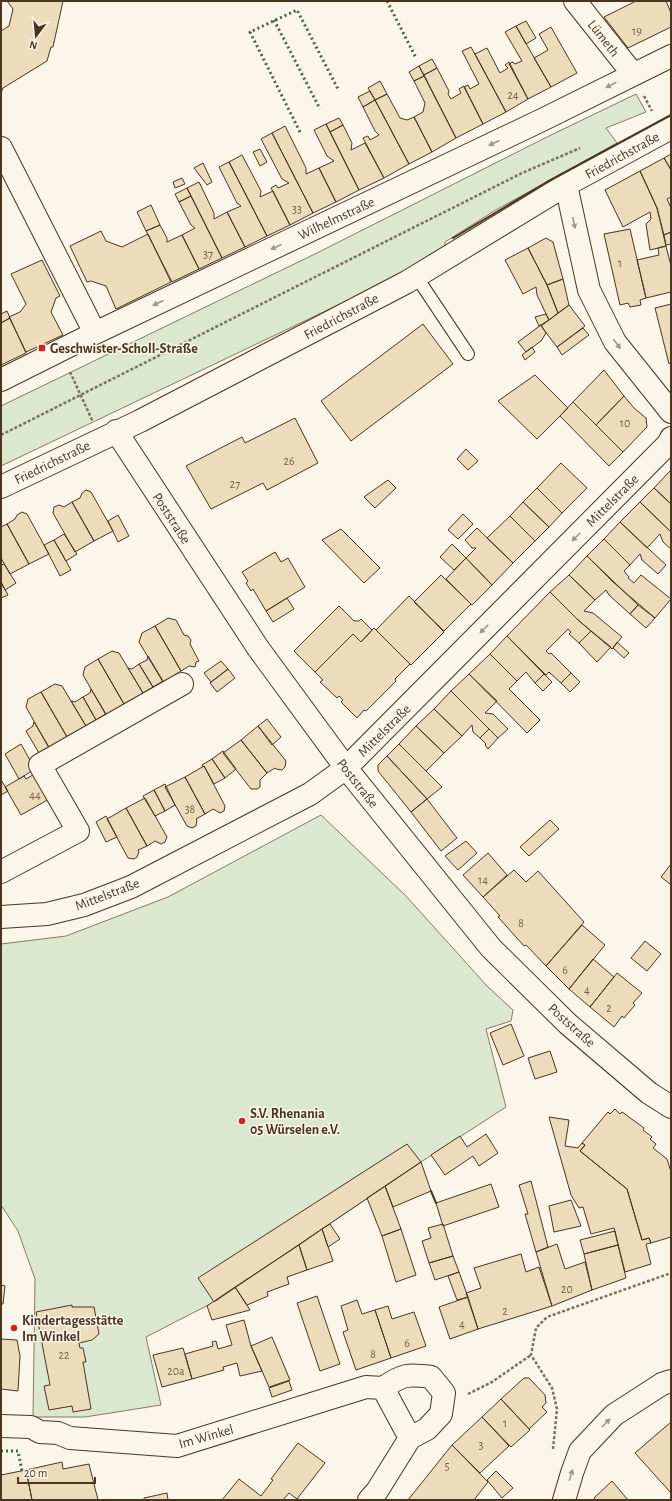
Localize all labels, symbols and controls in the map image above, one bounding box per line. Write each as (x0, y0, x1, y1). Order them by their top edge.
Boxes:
north arrow (16, 16, 56, 56)
street label: Lümeth (585, 18, 622, 60)
house number: 19 (632, 25, 642, 37)
text: N (28, 39, 39, 51)
one-way arrow (605, 82, 617, 88)
house number: 24 (507, 89, 519, 101)
street label: Friedrichstraße (583, 130, 662, 182)
one-way arrow (489, 140, 500, 146)
street label: Wilhelmstraße (296, 195, 377, 243)
house number: 33 (292, 203, 302, 215)
one-way arrow (572, 217, 578, 229)
one-way arrow (270, 244, 282, 250)
house number: 37 (203, 248, 213, 260)
house number: 1 (618, 257, 622, 269)
street label: Friedrichstraße (302, 291, 381, 342)
one-way arrow (153, 300, 164, 306)
one-way arrow (613, 339, 621, 350)
place label: Geschwister-Scholl-Straße (50, 342, 198, 356)
marker: Geschwister-Scholl-Straße (37, 343, 47, 353)
house number: 10 (620, 417, 630, 429)
street label: Friedrichstraße (12, 439, 93, 487)
house number: 26 (283, 455, 295, 467)
street label: Mittelstraße (584, 472, 642, 530)
house number: 27 (230, 478, 240, 490)
street label: Poststraße (150, 490, 193, 547)
one-way arrow (571, 532, 581, 542)
one-way arrow (479, 624, 489, 634)
street label: Mittelstraße (356, 702, 414, 760)
street label: Poststraße (334, 756, 381, 811)
house number: 44 (29, 789, 41, 801)
house number: 38 (185, 803, 196, 815)
house number: 14 (478, 874, 488, 886)
street label: Mittelstraße (73, 876, 142, 914)
house number: 8 (518, 917, 524, 929)
house number: 6 (562, 964, 568, 976)
house number: 4 (584, 984, 590, 996)
street label: Poststraße (545, 1001, 598, 1050)
house number: 2 (606, 1002, 612, 1014)
place label: S.V. Rhenania 05 Würselen e.V. (250, 1107, 340, 1137)
marker: S.V. Rhenania 05 Würselen e.V. (237, 1116, 247, 1126)
house number: 20 (561, 1283, 573, 1295)
house number: 2 (502, 1305, 508, 1317)
place label: Kindertagesstätte Im Winkel (22, 1314, 124, 1344)
house number: 4 (459, 1318, 465, 1330)
marker: Kindertagesstätte Im Winkel (9, 1323, 19, 1333)
house number: 6 (404, 1337, 410, 1349)
house number: 8 (370, 1348, 376, 1360)
house number: 22 (59, 1349, 70, 1361)
house number: 20a (167, 1365, 185, 1377)
house number: 1 (503, 1417, 507, 1429)
one-way arrow (601, 1418, 611, 1428)
street label: Im Winkel (177, 1422, 235, 1451)
house number: 3 (479, 1439, 484, 1451)
scale bar (18, 1459, 95, 1485)
house number: 5 (444, 1460, 450, 1472)
text: 20 m (24, 1467, 47, 1479)
one-way arrow (568, 1469, 574, 1481)

